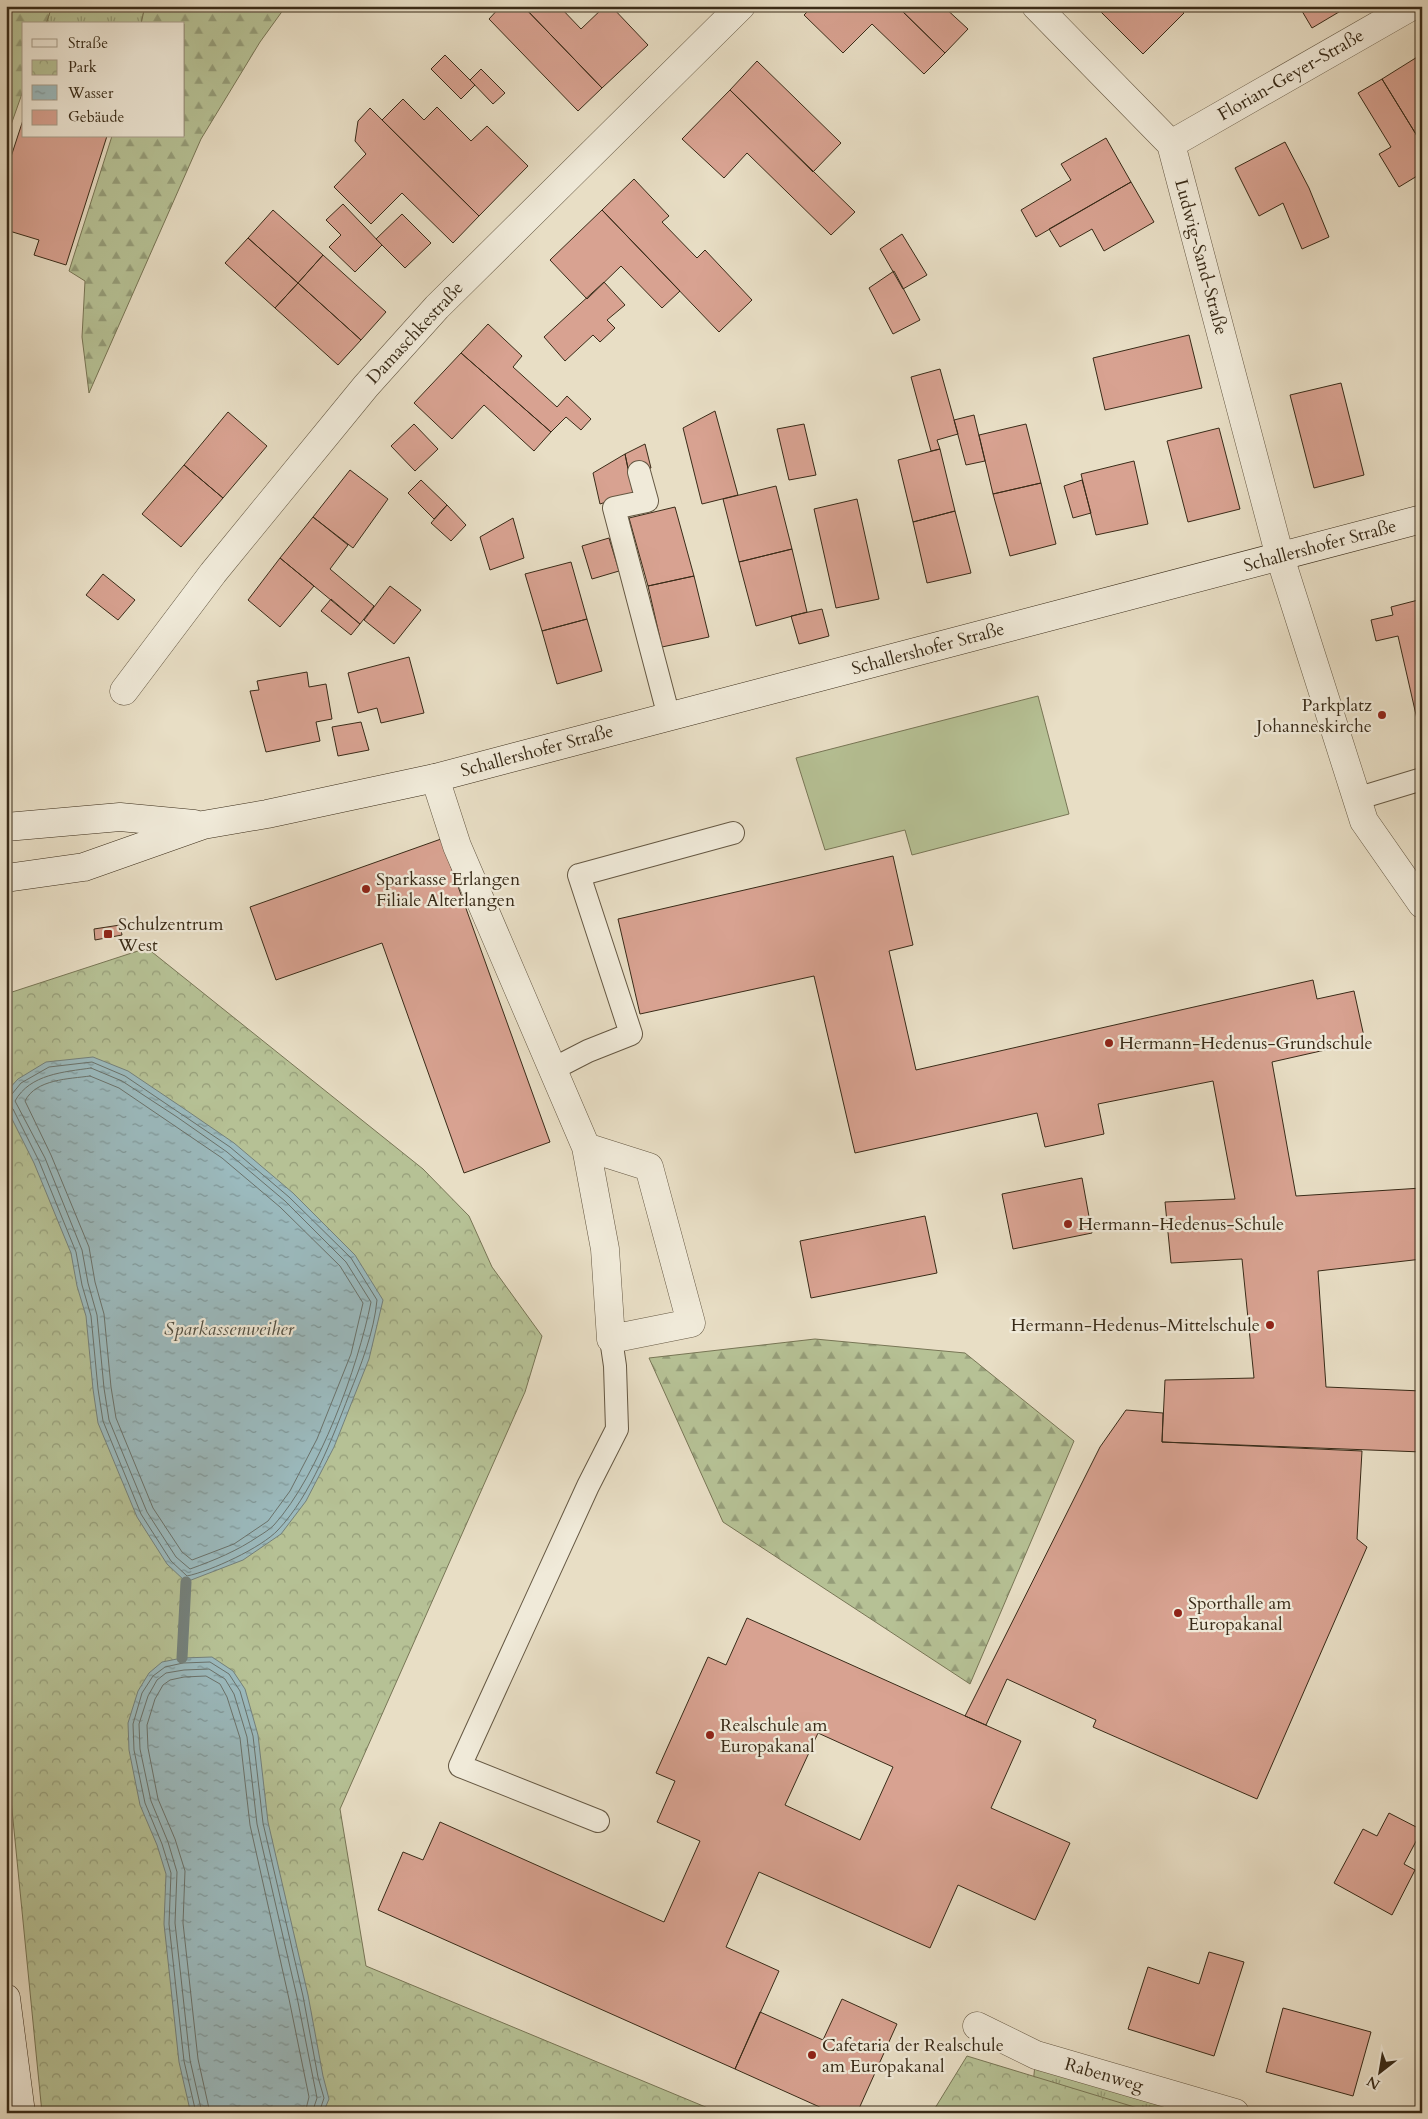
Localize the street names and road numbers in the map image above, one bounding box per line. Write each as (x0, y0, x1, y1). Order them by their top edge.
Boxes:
street label: Florian-Geyer-Straße (1213, 23, 1369, 127)
street label: Ludwig-Sand-Straße (1168, 176, 1234, 338)
street label: Damaschkestraße (361, 276, 469, 390)
street label: Schallershofer Straße (1241, 514, 1399, 578)
street label: Schallershofer Straße (849, 617, 1007, 681)
street label: Schallershofer Straße (458, 719, 616, 783)
street label: Rabenweg (1062, 2052, 1147, 2098)

